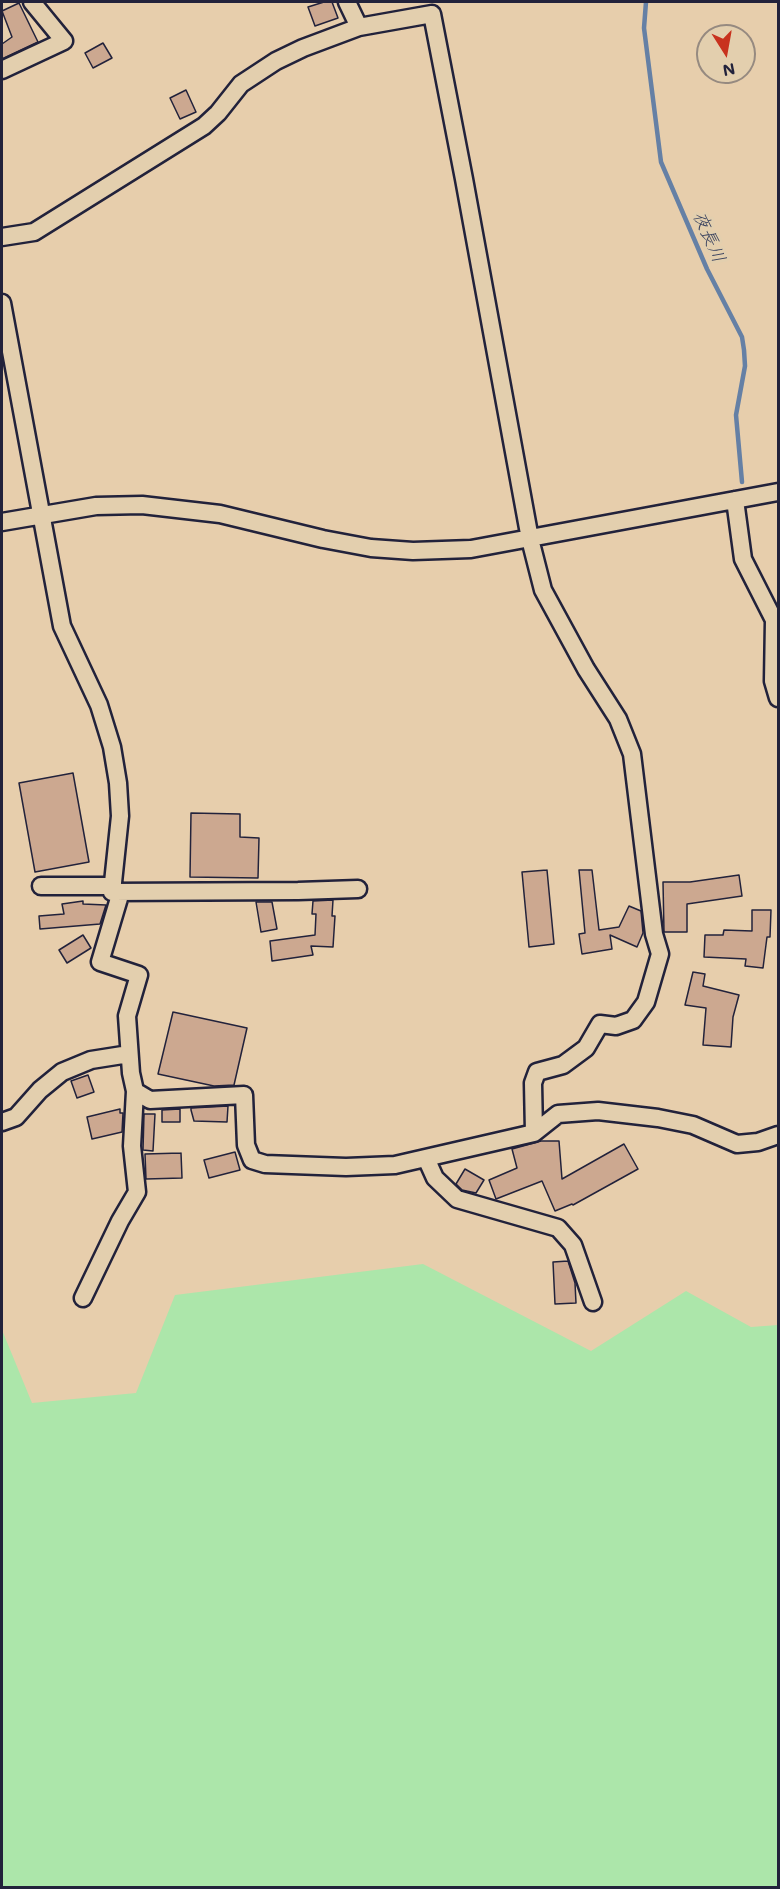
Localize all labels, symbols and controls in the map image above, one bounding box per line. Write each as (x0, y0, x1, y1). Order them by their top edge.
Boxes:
north arrow (696, 24, 756, 84)
text: N (721, 59, 737, 82)
water label: 夜長川 (688, 208, 730, 266)

